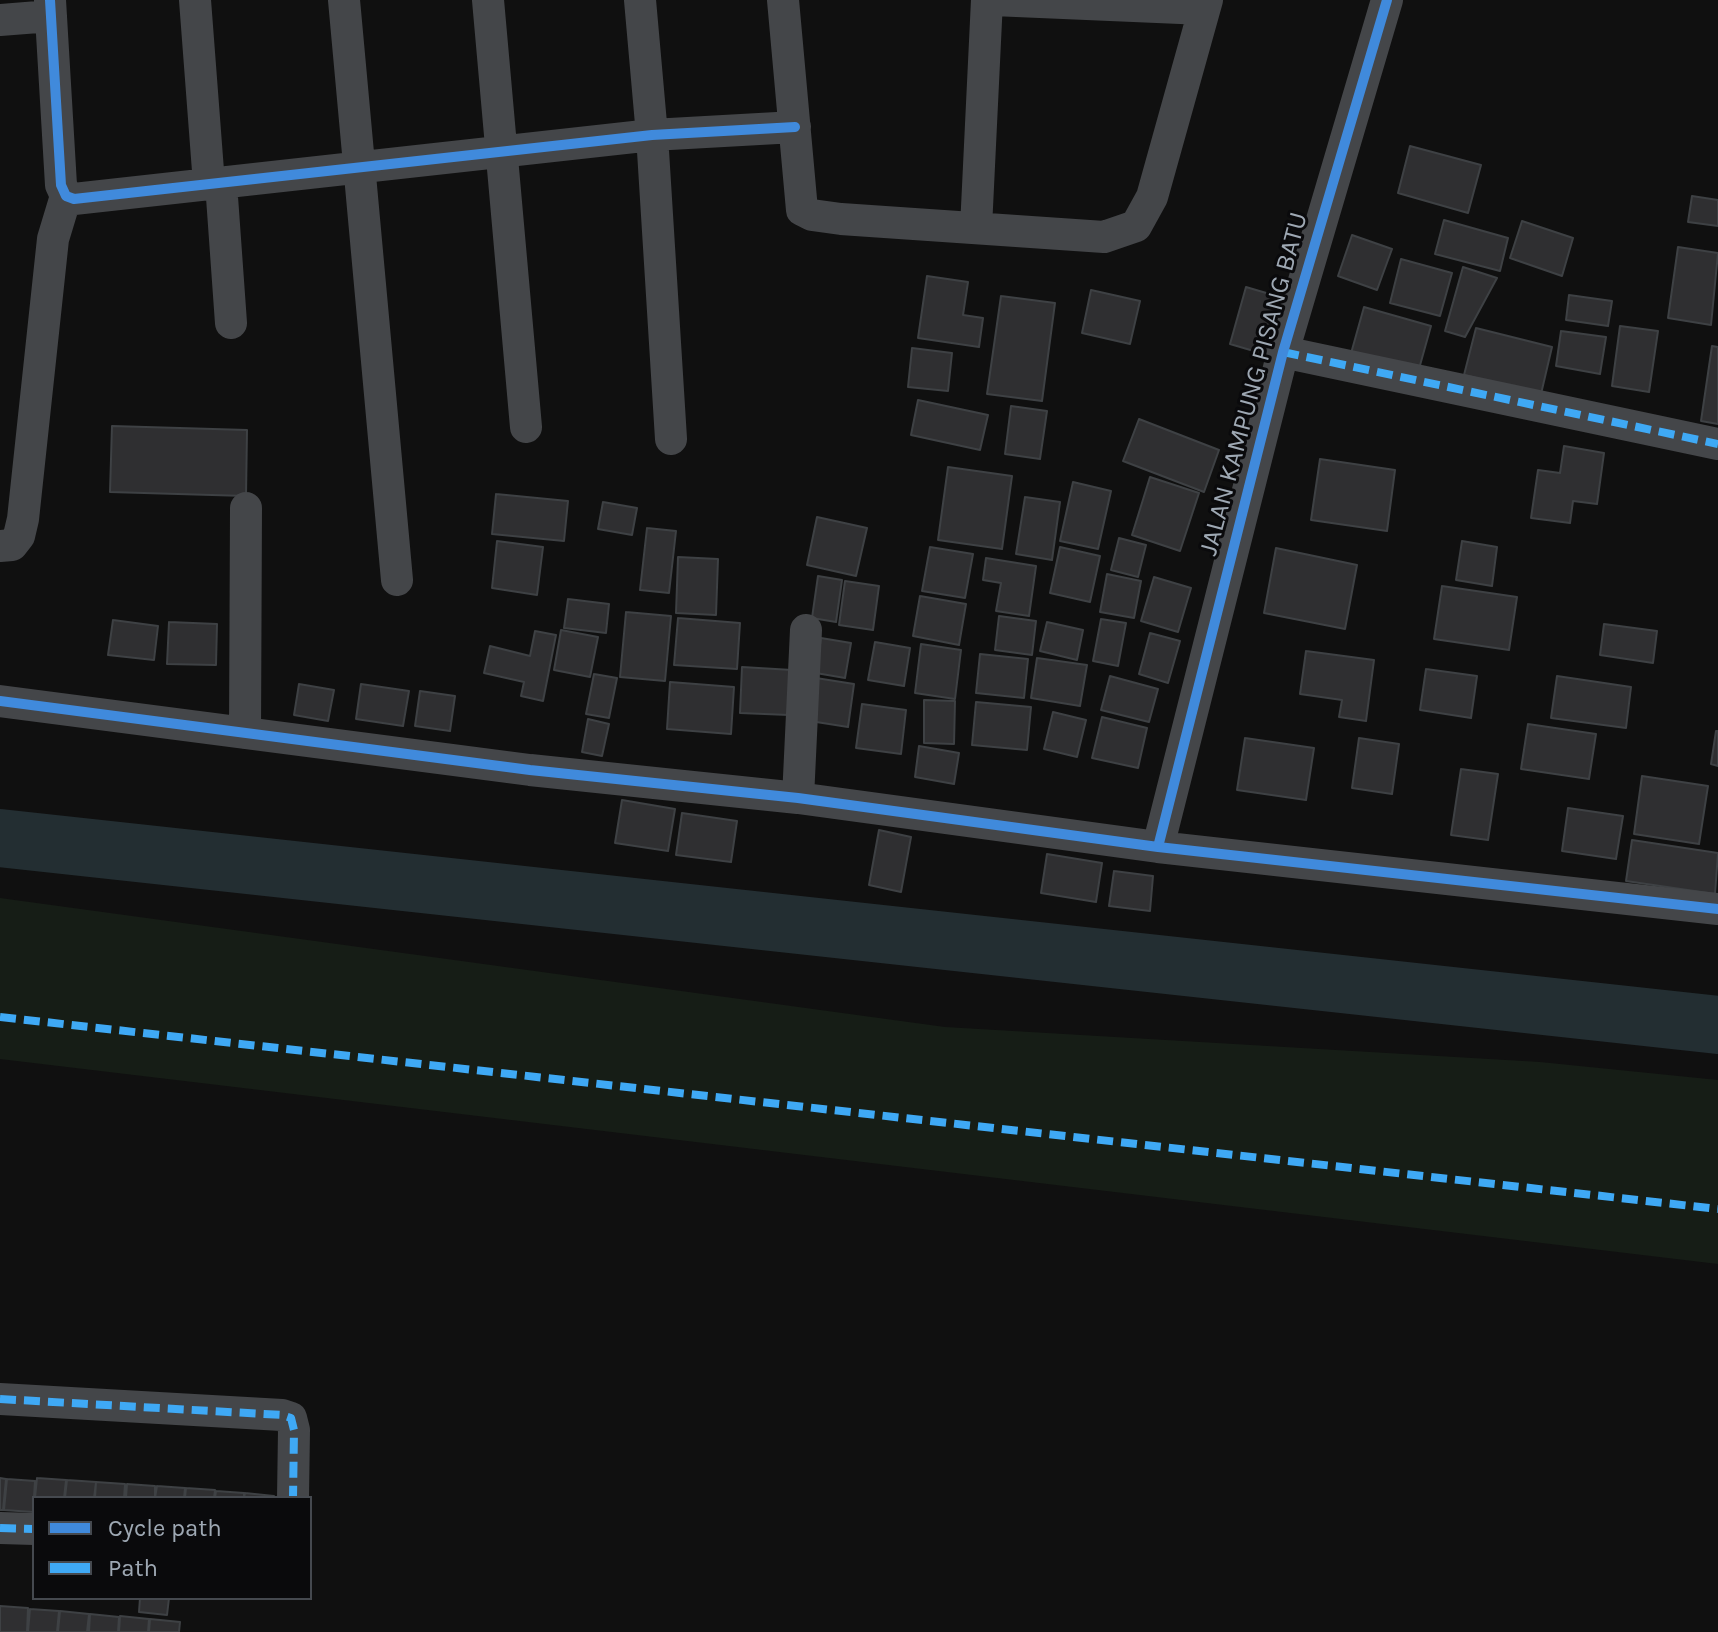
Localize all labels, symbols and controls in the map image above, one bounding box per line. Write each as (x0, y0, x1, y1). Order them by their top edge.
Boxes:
street label: JALAN KAMPUNG PISANG BATU (1193, 209, 1315, 559)
legend (32, 1496, 312, 1600)
text: Cycle path (108, 1514, 222, 1542)
text: Path (108, 1554, 158, 1582)

